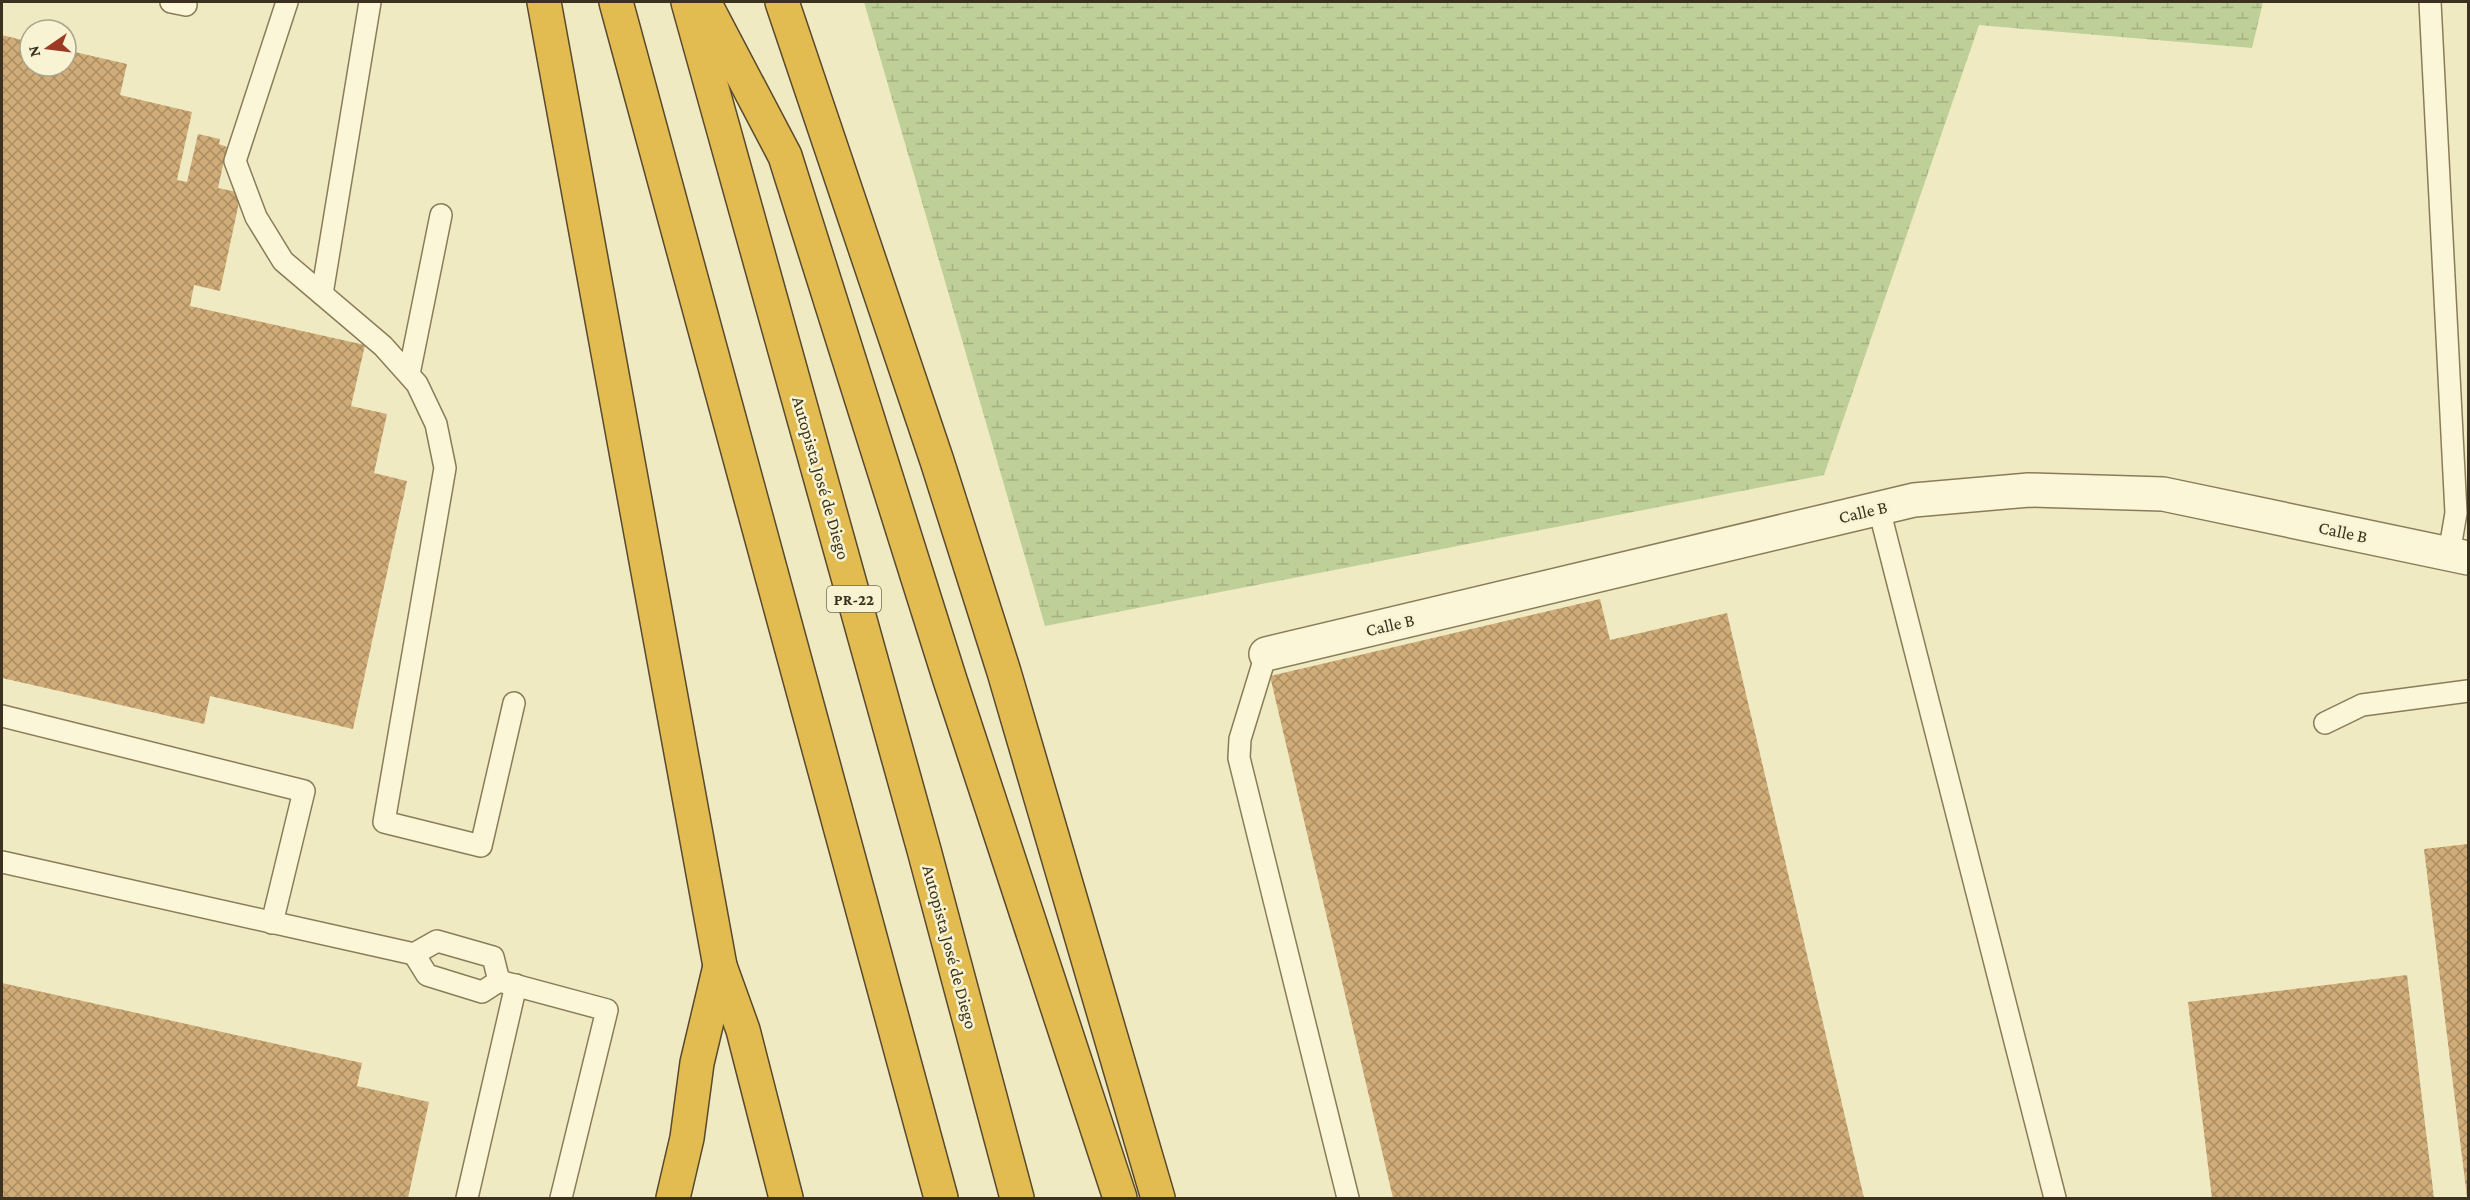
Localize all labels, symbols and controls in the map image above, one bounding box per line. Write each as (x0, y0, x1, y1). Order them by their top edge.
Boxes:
north arrow (18, 18, 78, 78)
text: N (24, 44, 43, 59)
street label: Autopista José de Diego (788, 394, 854, 562)
street label: Calle B (1837, 497, 1889, 527)
street label: Calle B (2317, 517, 2369, 547)
road number: PR-22 (827, 586, 881, 612)
street label: Calle B (1364, 610, 1416, 640)
street label: Autopista José de Diego (919, 863, 982, 1031)

